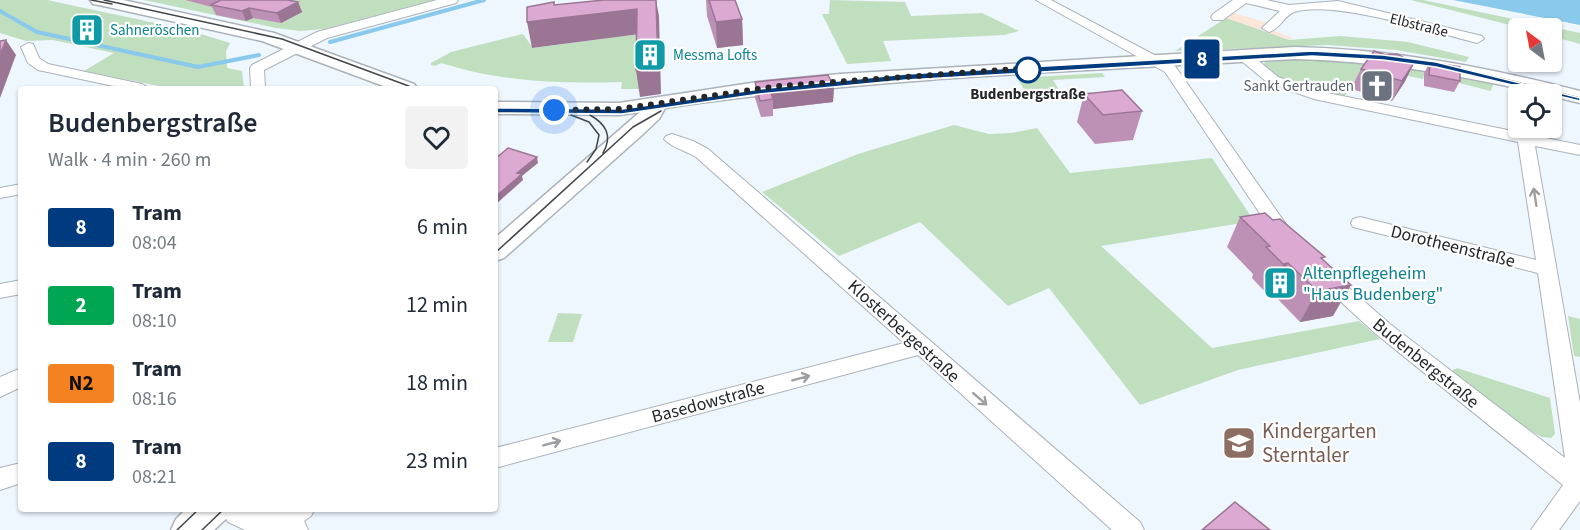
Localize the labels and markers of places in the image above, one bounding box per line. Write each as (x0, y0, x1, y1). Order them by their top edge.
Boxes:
building icon: Sahneröschen (69, 12, 105, 48)
place label: Sahneröschen (110, 20, 199, 41)
building icon: Messma Lofts (632, 37, 668, 73)
place label: Messma Lofts (673, 45, 757, 66)
marker: Budenbergstraße (1015, 57, 1041, 83)
church icon: Sankt Gertrauden (1359, 68, 1395, 104)
place label: Sankt Gertrauden (1244, 76, 1354, 97)
place label: Budenbergstraße (970, 84, 1086, 105)
place label: Altenpflegeheim "Haus Budenberg" (1303, 261, 1443, 307)
building icon: Altenpflegeheim "Haus Budenberg" (1262, 265, 1298, 301)
place label: Kindergarten Sterntaler (1262, 416, 1377, 470)
school or university icon: Kindergarten Sterntaler (1221, 425, 1257, 461)

